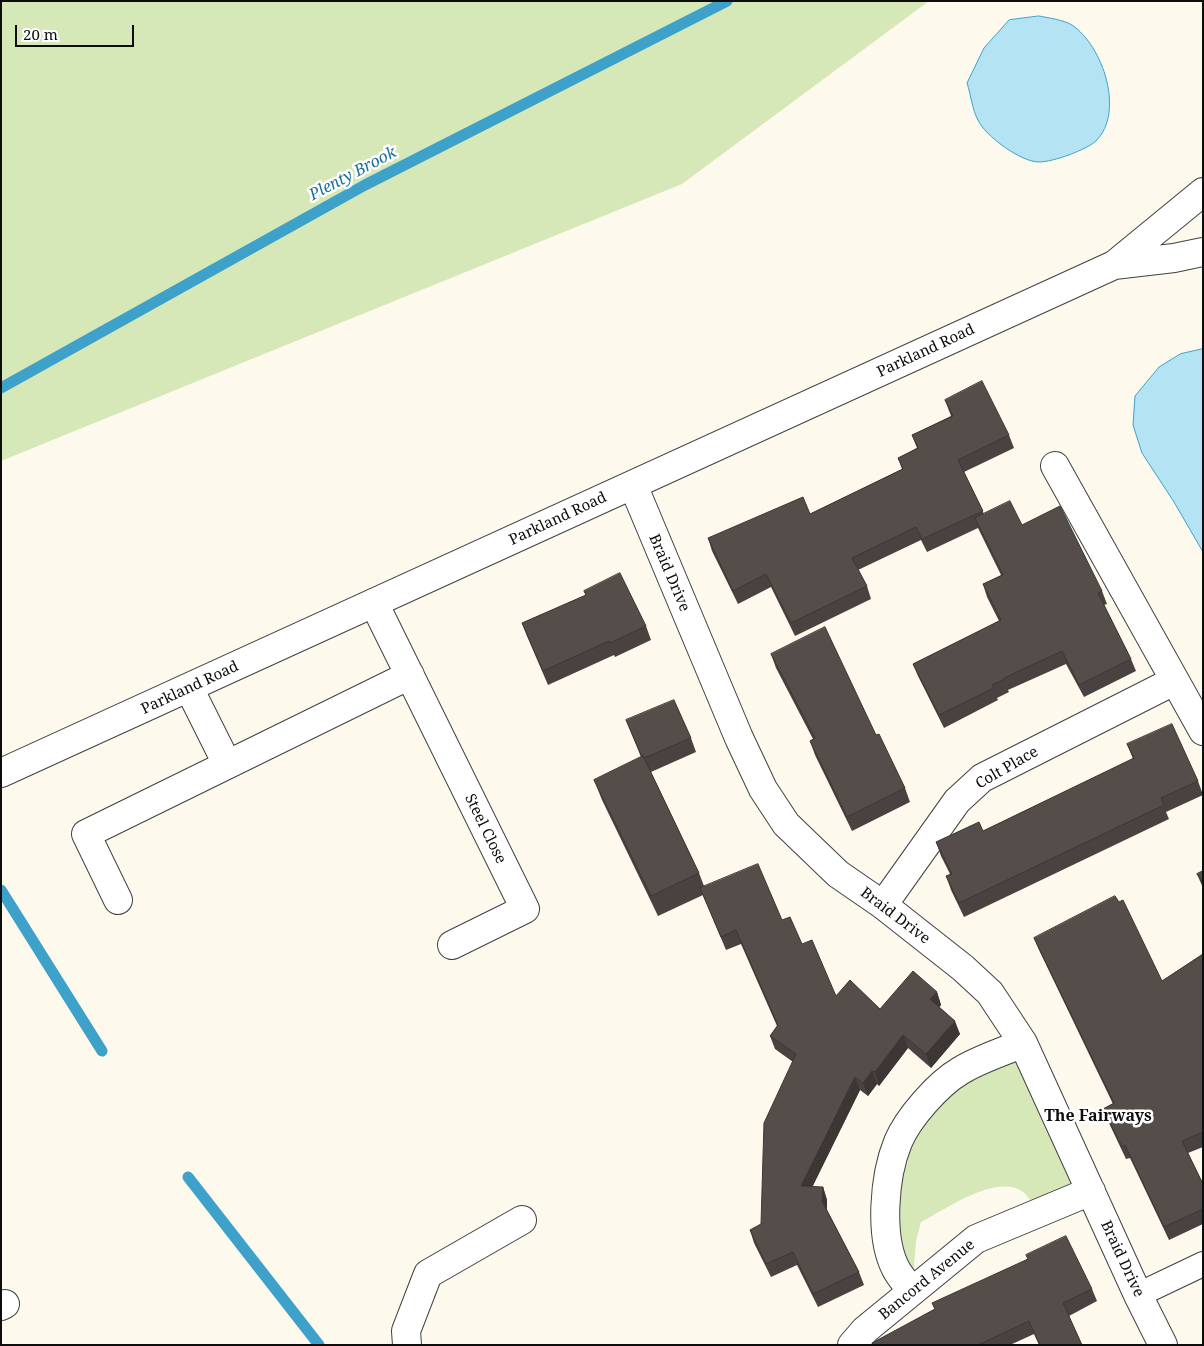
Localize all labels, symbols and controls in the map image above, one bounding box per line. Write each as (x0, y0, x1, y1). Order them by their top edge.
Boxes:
scale bar (18, 15, 136, 47)
text: 20 m (23, 24, 58, 44)
water label: Plenty Brook (306, 143, 400, 205)
street label: Parkland Road (874, 321, 978, 381)
street label: Parkland Road (506, 489, 610, 549)
street label: Braid Drive (645, 532, 693, 614)
street label: Parkland Road (138, 658, 242, 718)
street label: Colt Place (973, 743, 1041, 793)
street label: Steel Close (460, 791, 510, 867)
street label: Braid Drive (857, 884, 933, 948)
district label: The Fairways (1044, 1106, 1152, 1126)
street label: Braid Drive (1096, 1218, 1148, 1300)
street label: Bancord Avenue (876, 1236, 978, 1324)

